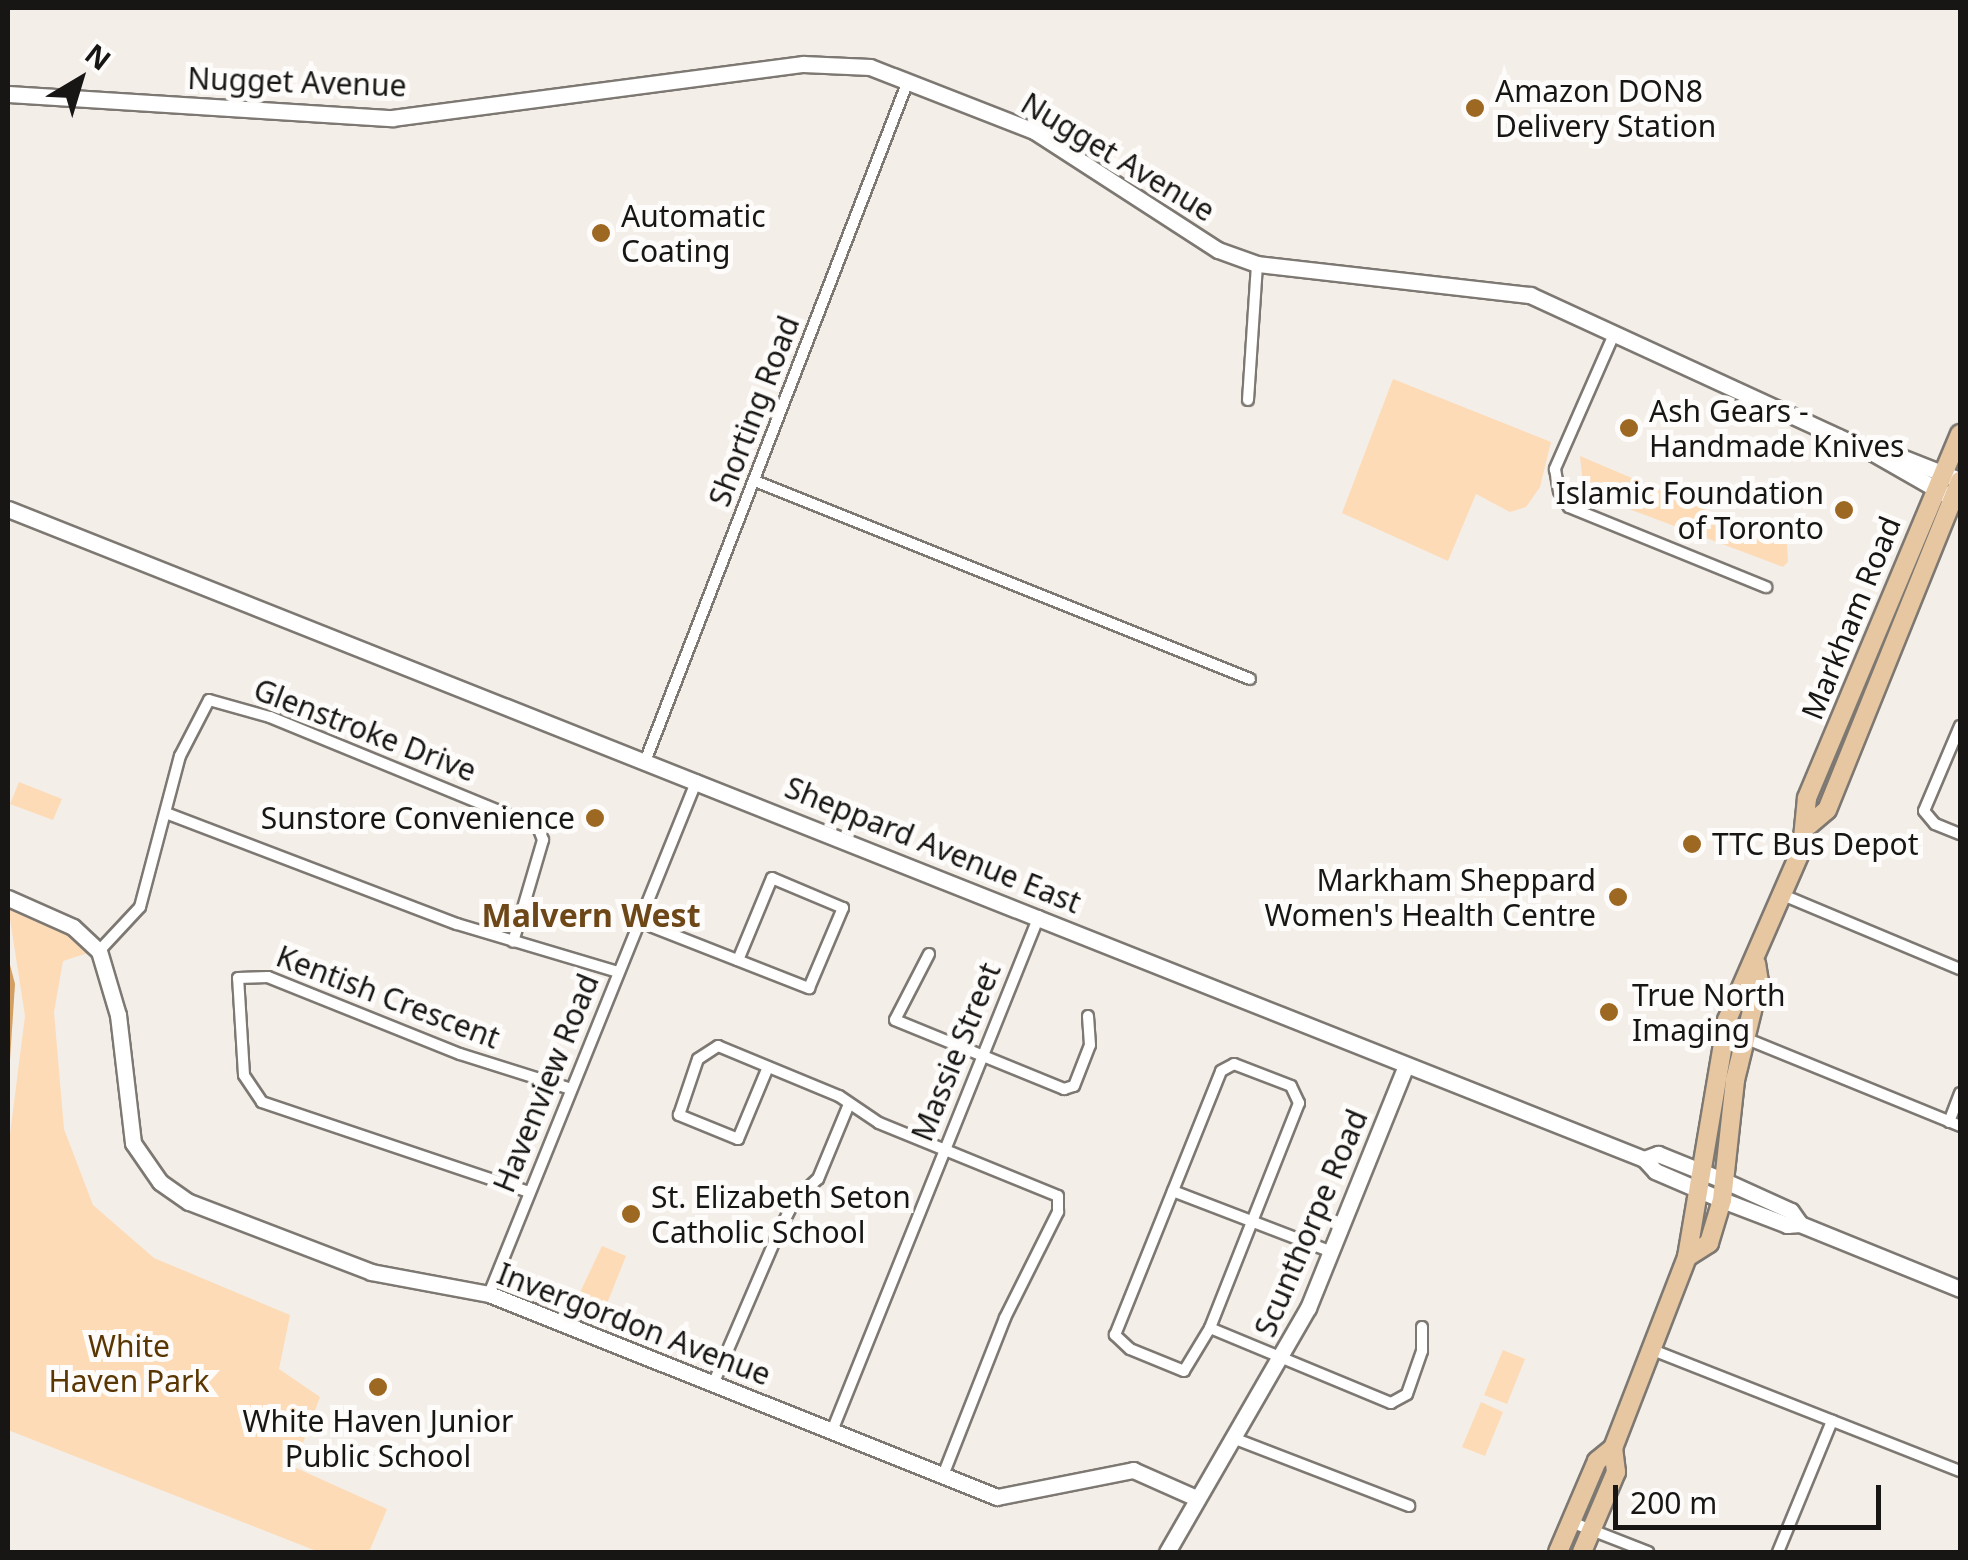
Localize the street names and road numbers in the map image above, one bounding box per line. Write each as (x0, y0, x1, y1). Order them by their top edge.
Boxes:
street label: Nugget Avenue (187, 60, 407, 104)
street label: Nugget Avenue (1015, 85, 1221, 229)
street label: Shorting Road (701, 311, 807, 511)
street label: Markham Road (1794, 511, 1908, 725)
street label: Glenstroke Drive (249, 671, 481, 789)
street label: Sheppard Avenue East (780, 769, 1086, 921)
street label: Kentish Crescent (271, 938, 505, 1056)
street label: Massie Street (904, 958, 1008, 1146)
street label: Havenview Road (486, 968, 606, 1198)
street label: Scunthorpe Road (1247, 1104, 1375, 1342)
street label: Invergordon Avenue (492, 1255, 776, 1393)

